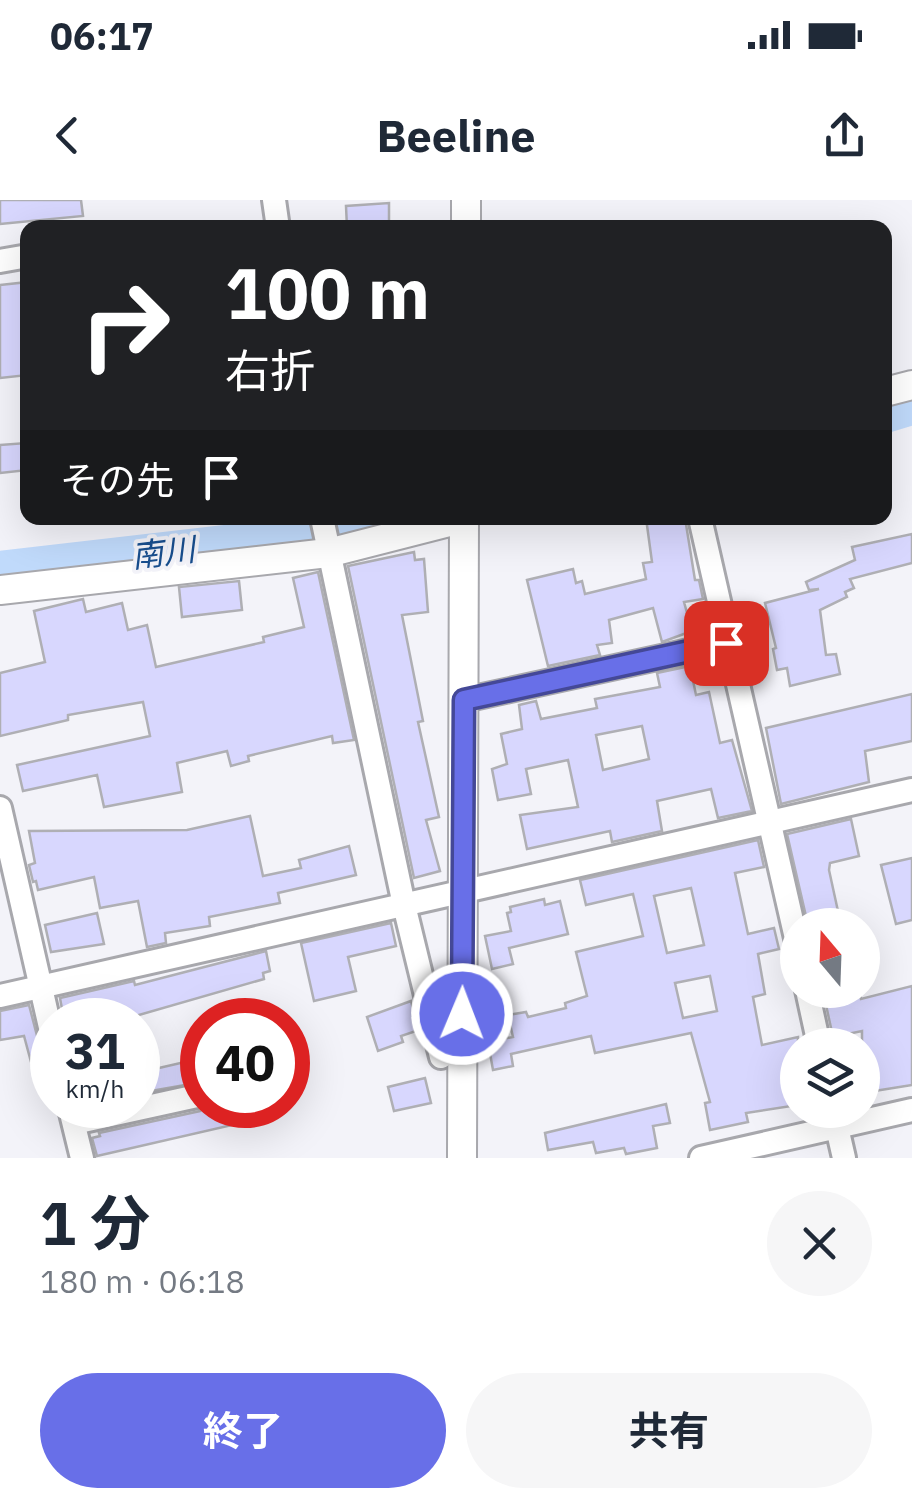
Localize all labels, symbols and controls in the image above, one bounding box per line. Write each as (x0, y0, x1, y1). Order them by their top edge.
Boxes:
text: 06:17 (50, 11, 154, 60)
text: Beeline (376, 106, 536, 164)
icon: back (40, 108, 95, 163)
icon: share (817, 108, 872, 163)
text: 100 m (225, 247, 430, 338)
icon: right (60, 260, 190, 390)
text: 右折 (225, 341, 315, 399)
icon: arrive (194, 450, 249, 505)
text: その先 (60, 455, 174, 504)
water label: 南川 (129, 527, 200, 577)
pin (684, 601, 769, 686)
icon: arrive (699, 616, 754, 671)
north arrow (780, 908, 880, 1008)
map controls (780, 908, 880, 1128)
position arrow (410, 962, 514, 1066)
speed limit sign: 40 (180, 998, 310, 1128)
text: 31 (65, 1018, 125, 1083)
button: layers (780, 1028, 880, 1128)
text: km/h (66, 1072, 124, 1105)
text: 1 分 (40, 1183, 150, 1262)
button: close (767, 1191, 872, 1296)
text: 180 m · 06:18 (40, 1260, 245, 1302)
button: 終了 (40, 1373, 446, 1488)
button: 共有 (466, 1373, 872, 1488)

